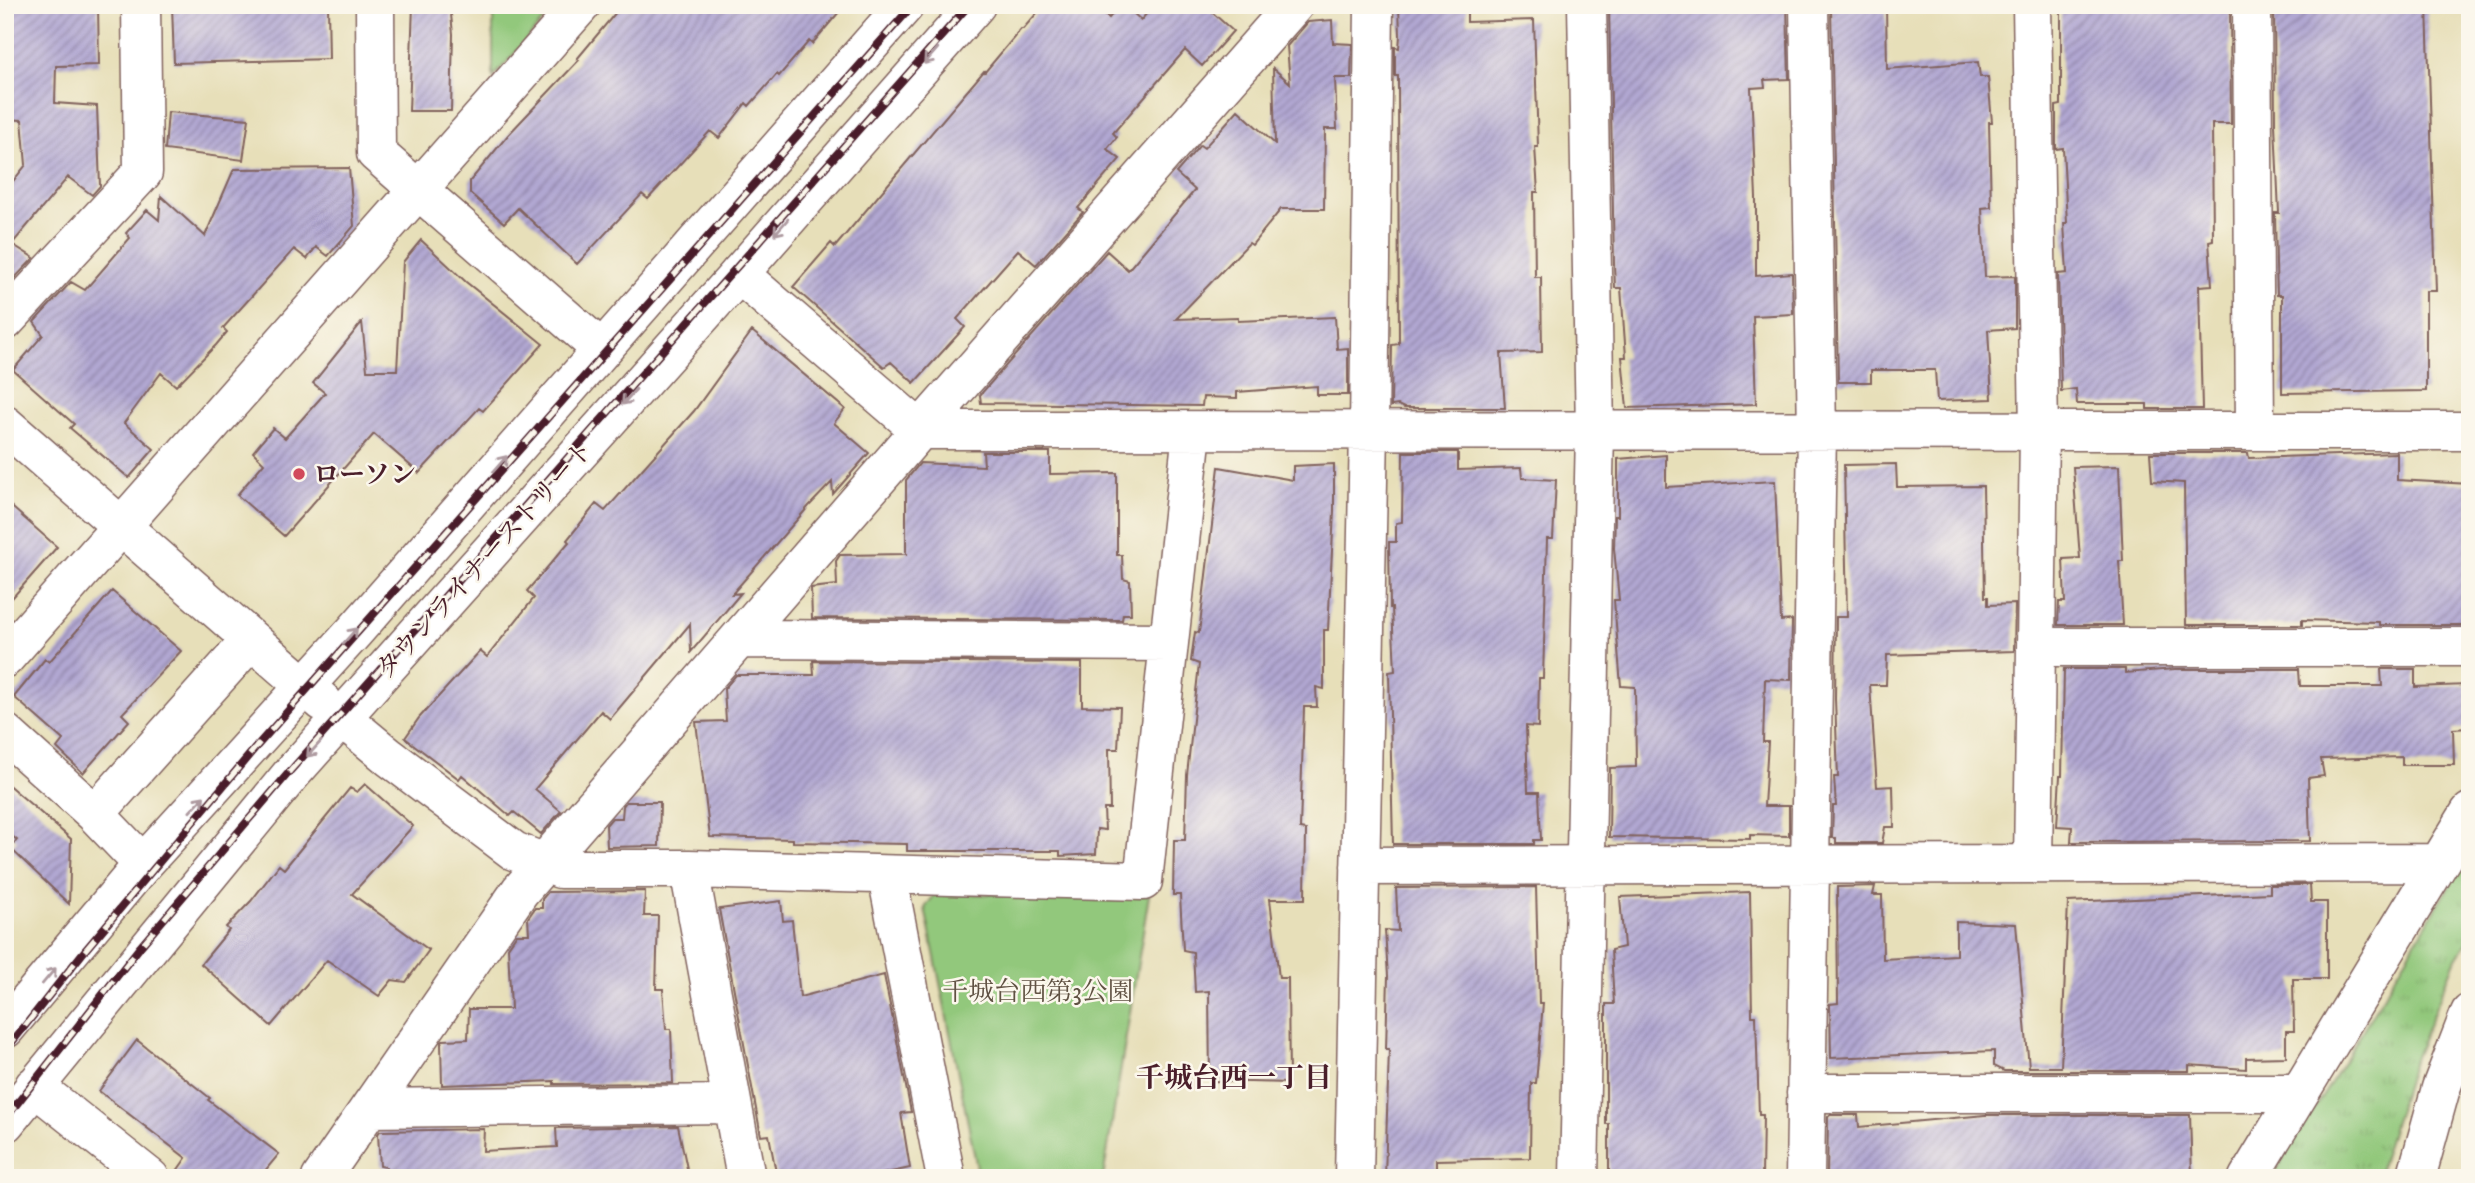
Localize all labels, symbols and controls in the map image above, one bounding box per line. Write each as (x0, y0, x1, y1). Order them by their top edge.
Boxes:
one-way arrow (923, 47, 939, 65)
one-way arrow (773, 218, 789, 236)
one-way arrow (621, 388, 637, 406)
street label: タウンライナーストリート (369, 434, 601, 686)
one-way arrow (492, 456, 508, 474)
place label: ローソン (313, 459, 416, 492)
marker: ローソン (291, 466, 307, 482)
one-way arrow (342, 627, 358, 645)
one-way arrow (306, 740, 322, 758)
one-way arrow (189, 796, 206, 813)
one-way arrow (41, 968, 57, 986)
park label: 千城台西第3公園 (942, 976, 1134, 1009)
district label: 千城台西一丁目 (1136, 1061, 1332, 1096)

